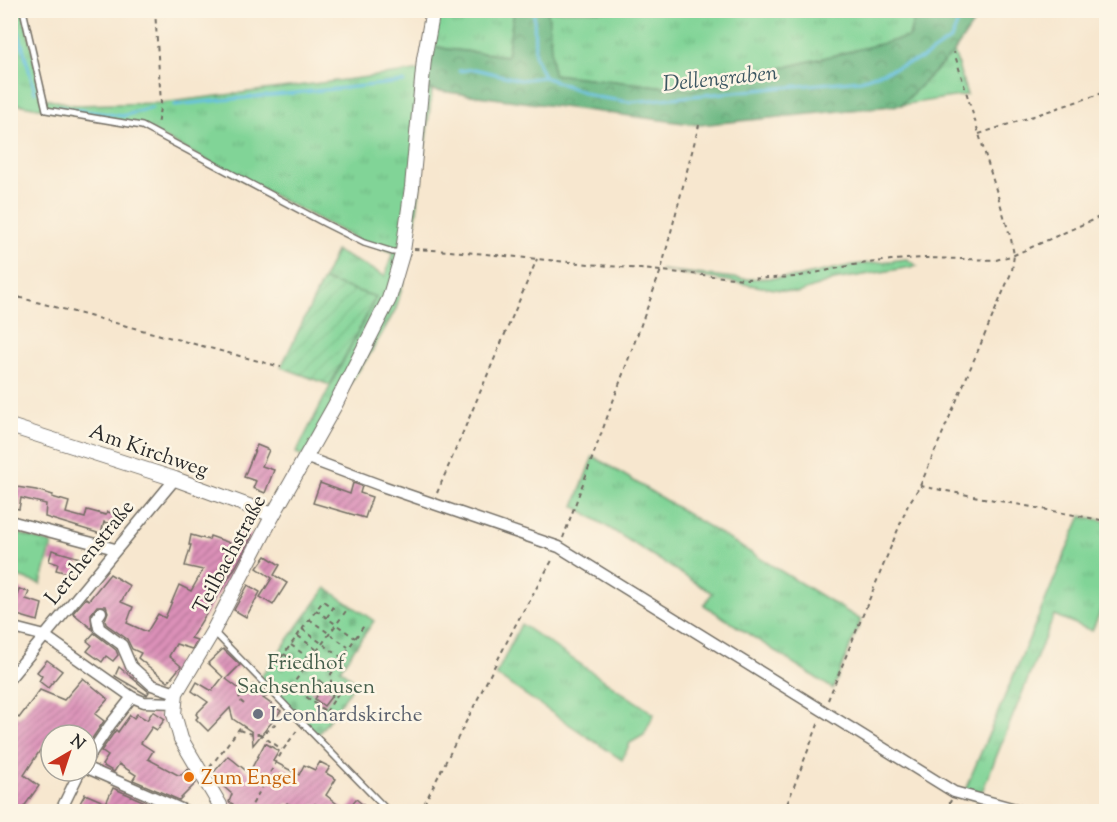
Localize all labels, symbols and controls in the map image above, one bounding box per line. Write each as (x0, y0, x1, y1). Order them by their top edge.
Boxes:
water label: Dellengraben (661, 58, 780, 102)
street label: Am Kirchweg (85, 417, 212, 486)
street label: Teilbachstraße (187, 490, 275, 620)
street label: Lerchenstraße (39, 494, 142, 612)
park label: Friedhof Sachsenhausen (237, 649, 375, 703)
place label: Leonhardskirche (270, 701, 423, 731)
marker: Leonhardskirche (251, 707, 265, 721)
north arrow (39, 723, 99, 783)
text: N (65, 730, 89, 756)
place label: Zum Engel (201, 764, 297, 794)
marker: Zum Engel (182, 770, 196, 784)

